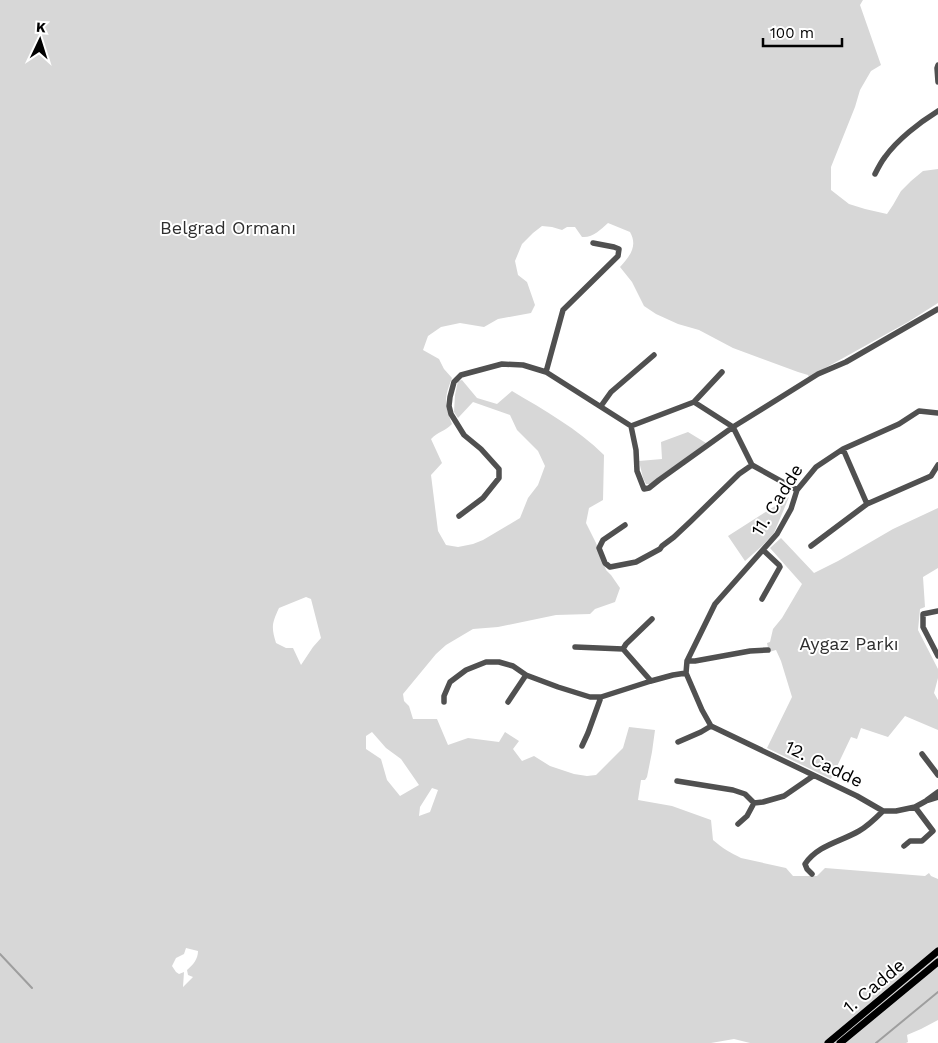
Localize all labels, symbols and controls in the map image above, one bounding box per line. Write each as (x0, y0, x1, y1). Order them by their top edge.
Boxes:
north arrow (15, 15, 65, 65)
scale bar (763, 15, 842, 47)
text: K (36, 19, 47, 35)
text: 100 m (770, 24, 814, 42)
park label: Belgrad Ormanı (160, 217, 296, 238)
street label: 11. Cadde (746, 460, 807, 539)
park label: Aygaz Parkı (799, 633, 899, 654)
street label: 12. Cadde (782, 736, 867, 791)
street label: 1. Cadde (839, 954, 909, 1017)

